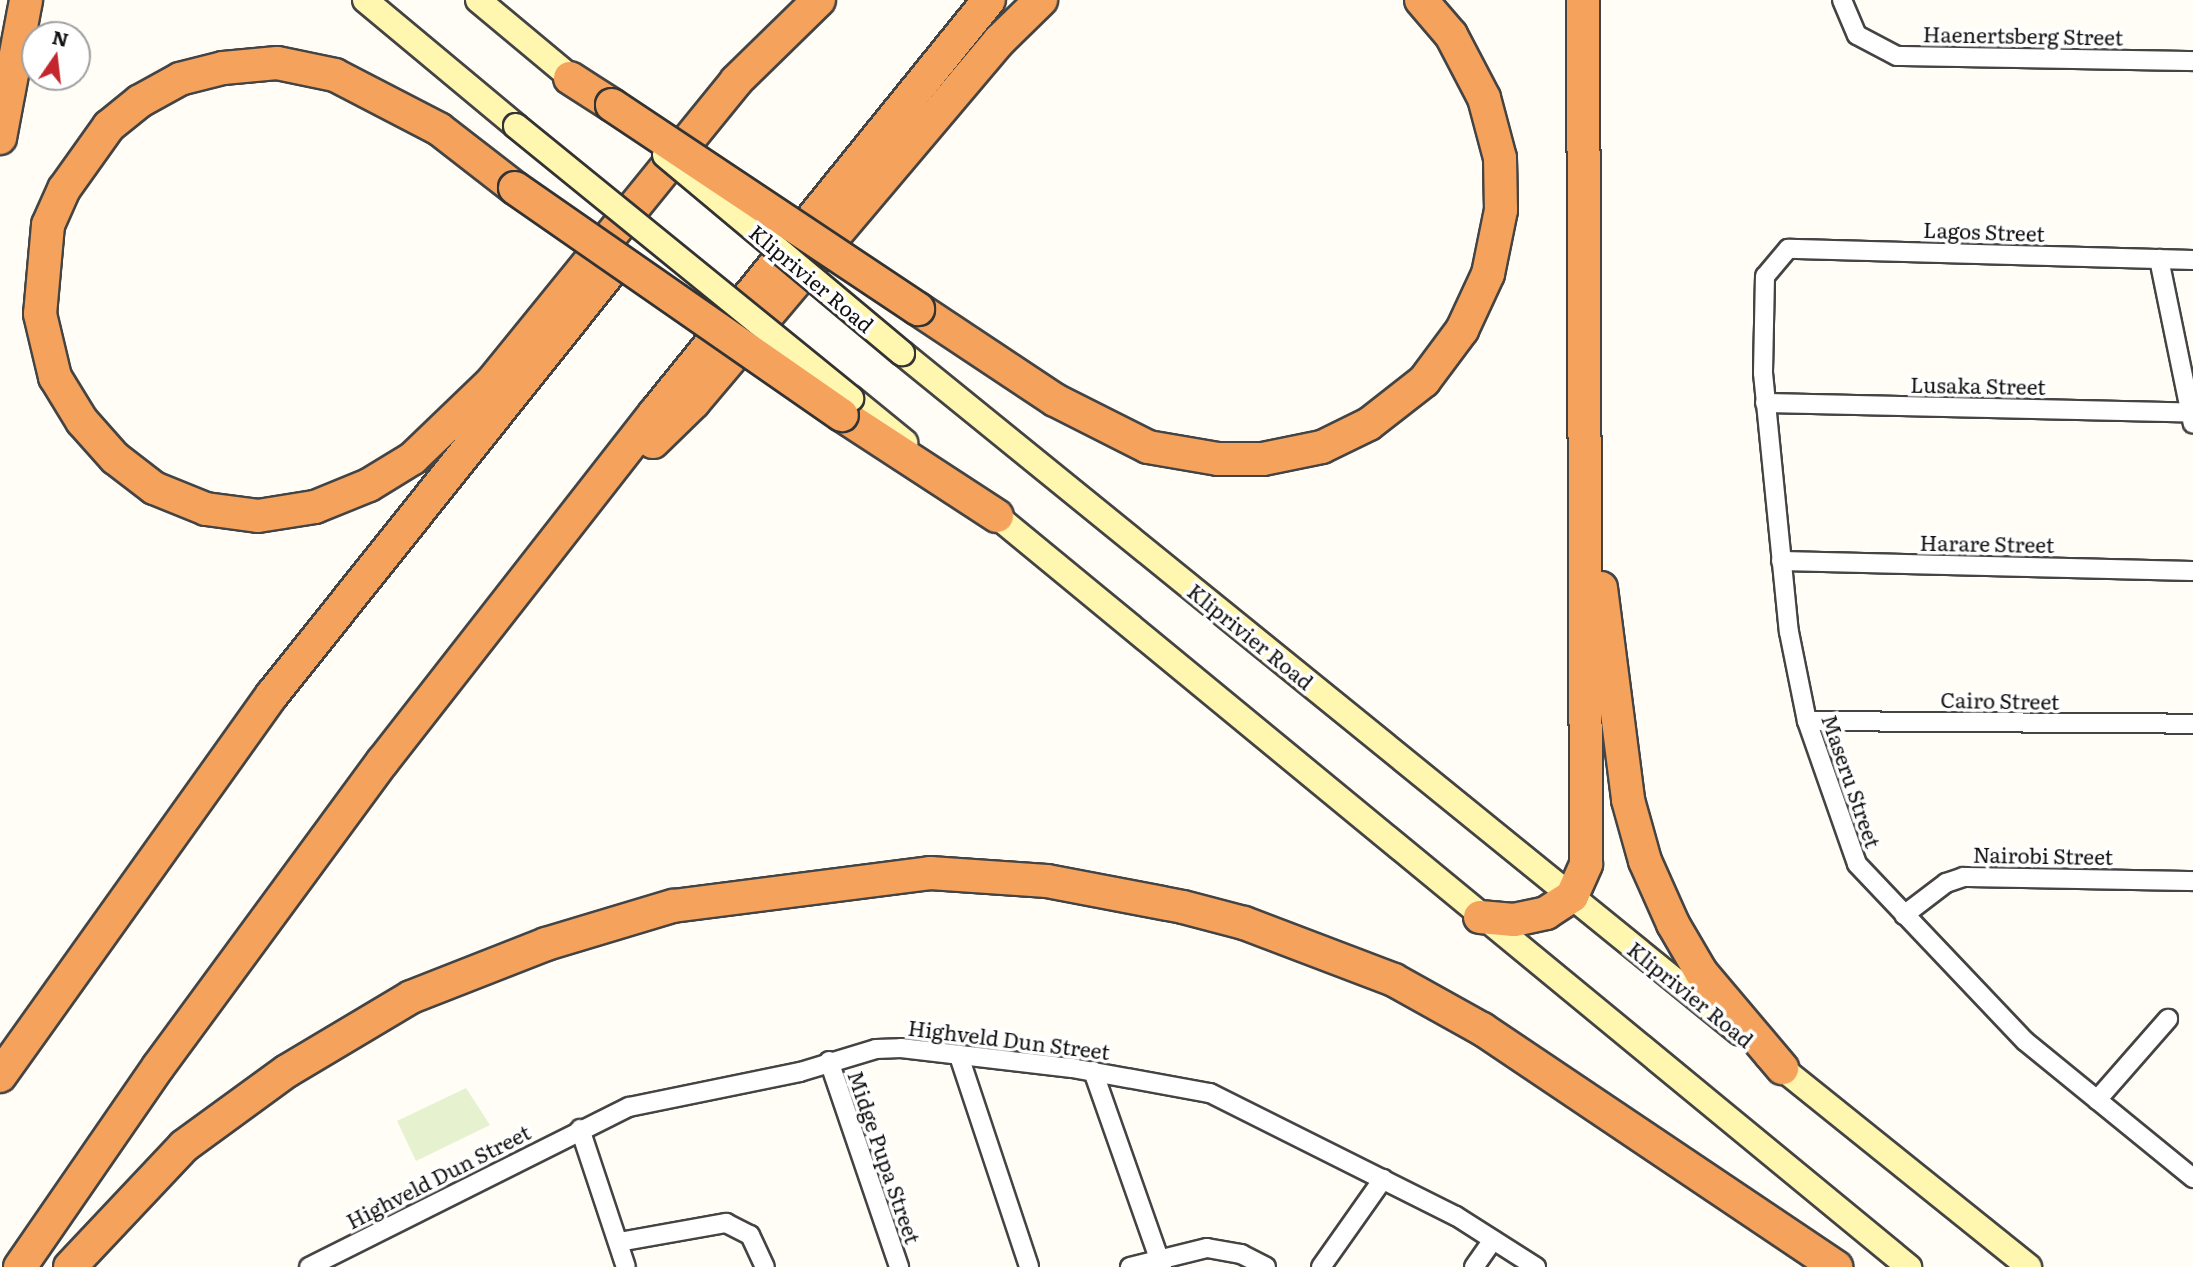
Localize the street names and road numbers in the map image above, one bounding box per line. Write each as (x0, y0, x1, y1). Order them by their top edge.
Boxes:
street label: Haenertsberg Street (1923, 21, 2123, 49)
street label: Lagos Street (1923, 216, 2045, 246)
street label: Kliprivier Road (745, 219, 879, 337)
street label: Lusaka Street (1910, 371, 2046, 399)
street label: Harare Street (1919, 529, 2055, 557)
street label: Kliprivier Road (1183, 578, 1319, 694)
street label: Cairo Street (1940, 686, 2060, 714)
street label: Maseru Street (1817, 711, 1887, 851)
street label: Nairobi Street (1973, 841, 2113, 869)
street label: Kliprivier Road (1623, 936, 1759, 1052)
street label: Highveld Dun Street (907, 1014, 1111, 1064)
street label: Midge Pupa Street (844, 1067, 926, 1247)
street label: Highveld Dun Street (342, 1119, 534, 1233)

